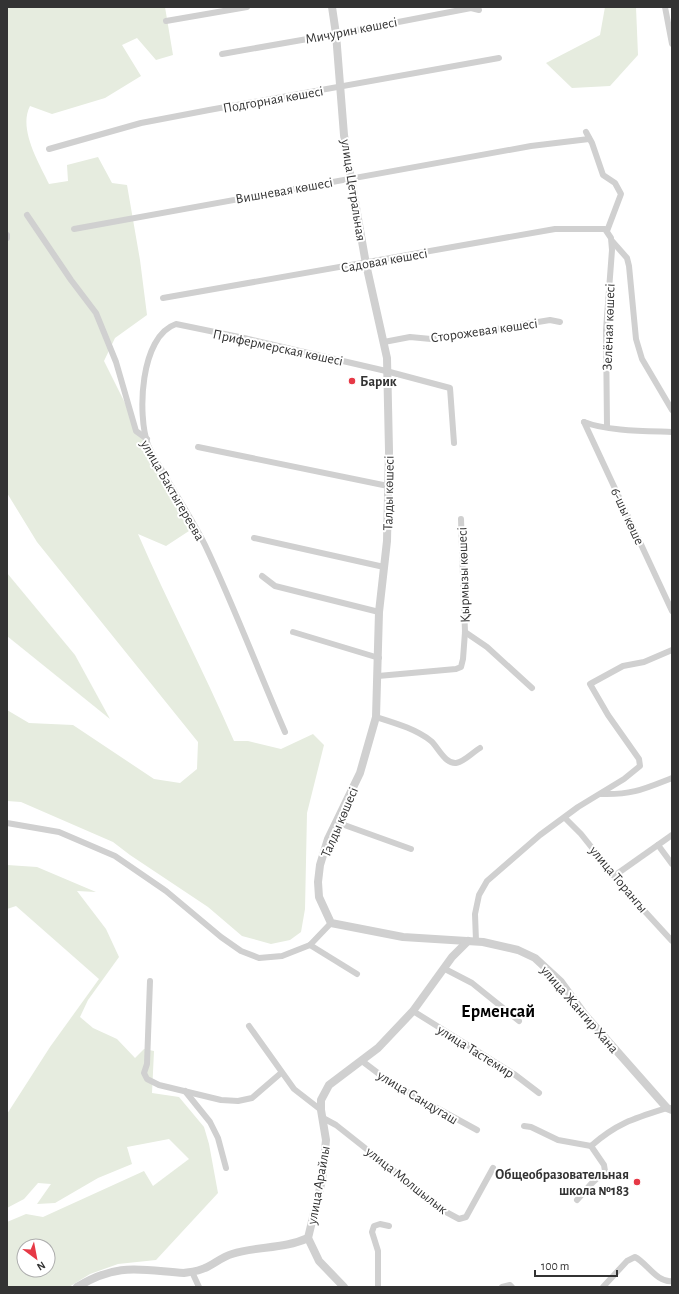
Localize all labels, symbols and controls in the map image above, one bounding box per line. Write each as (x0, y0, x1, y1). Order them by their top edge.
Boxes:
street label: Мичурин көшесі (304, 15, 398, 47)
street label: Подгорная көшесі (222, 84, 324, 116)
street label: улица Цетральная (338, 137, 368, 242)
street label: Вишневая көшесі (234, 176, 334, 206)
street label: Садовая көшесі (340, 246, 429, 276)
street label: Зелёная көшесі (600, 283, 618, 371)
street label: Сторожевая көшесі (430, 317, 539, 345)
street label: Прифермерская көшесі (211, 327, 344, 369)
place label: Барик (360, 375, 397, 389)
marker: Барик (347, 376, 357, 386)
street label: улица Бактыгереева (137, 437, 207, 544)
street label: Талды көшесі (381, 456, 397, 531)
street label: 6-шы көше (608, 486, 646, 547)
street label: Қырмызы көшесі (455, 527, 473, 623)
street label: Талды көшесі (319, 785, 361, 860)
street label: улица Торангы (586, 843, 650, 916)
street label: улица Жангир Хана (537, 963, 621, 1056)
district label: Ерменсай (461, 1003, 535, 1021)
street label: улица Тастемир (434, 1022, 516, 1081)
street label: улица Сандугаш (374, 1068, 460, 1127)
street label: улица Молшылык (362, 1144, 450, 1217)
street label: улица Арайлы (305, 1145, 333, 1226)
place label: Общеобразовательная школа №183 (495, 1168, 629, 1198)
marker: Общеобразовательная школа №183 (632, 1177, 642, 1187)
north arrow (16, 1238, 56, 1278)
scale bar (535, 1252, 617, 1278)
text: N (35, 1259, 47, 1273)
text: 100 m (541, 1260, 569, 1272)

